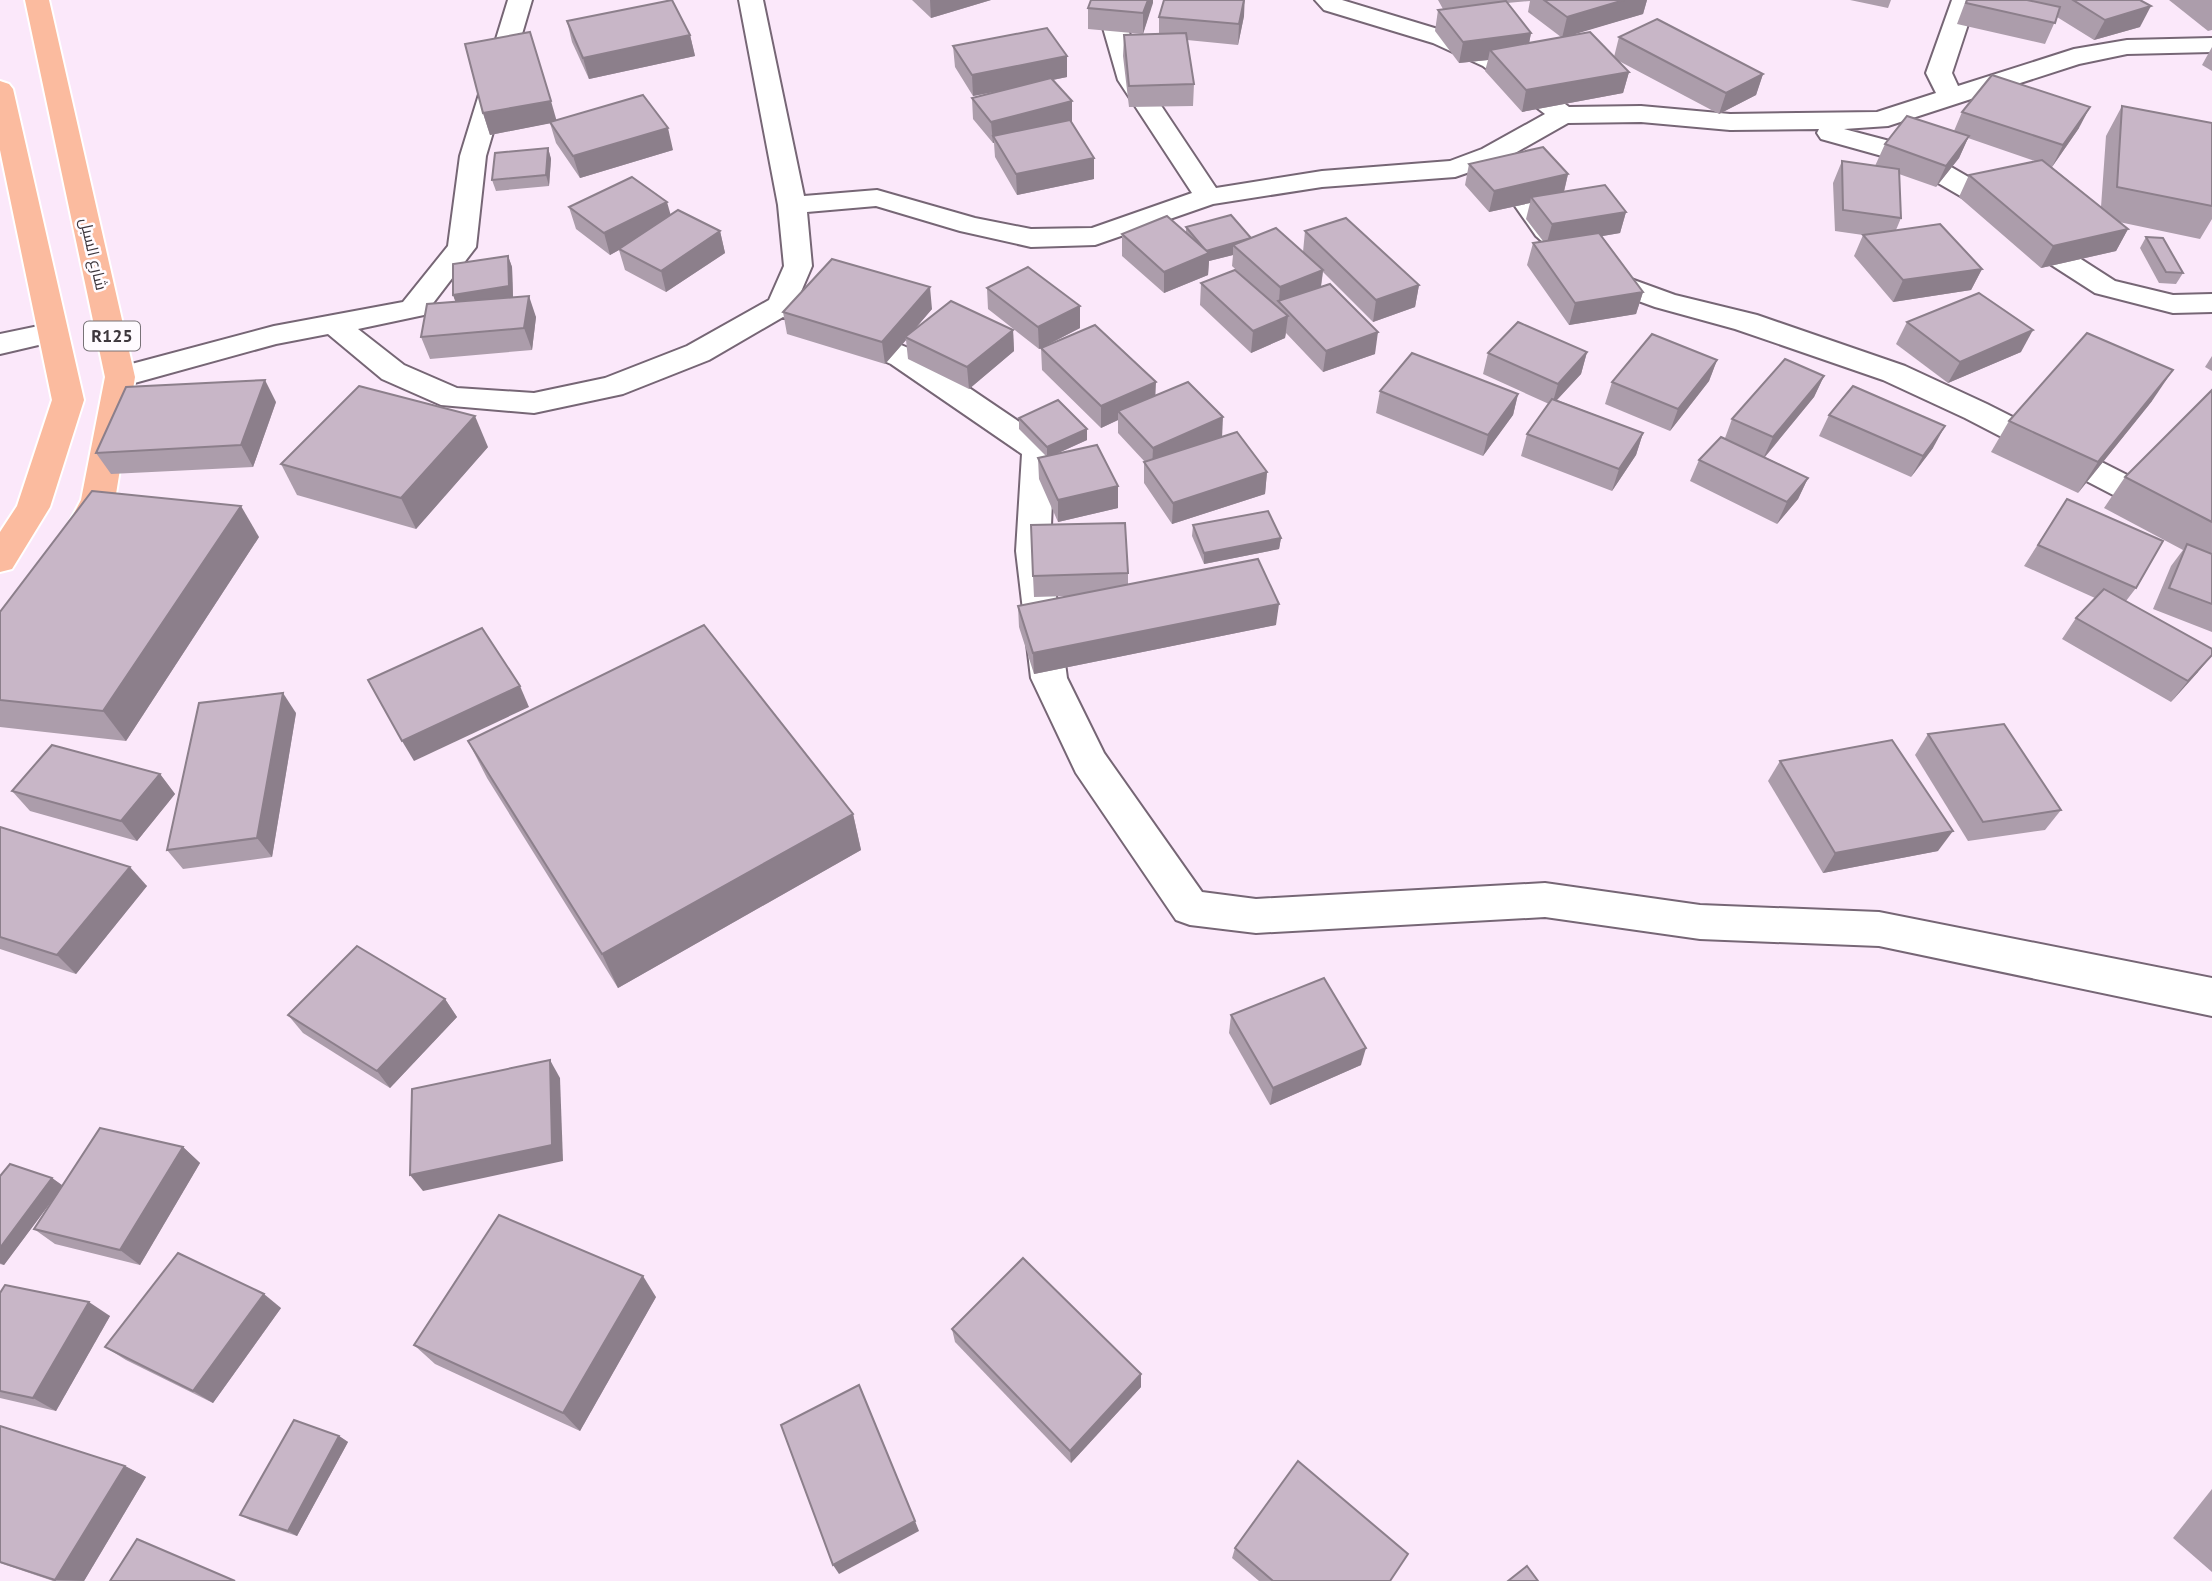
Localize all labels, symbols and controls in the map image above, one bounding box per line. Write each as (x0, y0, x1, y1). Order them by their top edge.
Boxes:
street label: شارع السبل (74, 216, 112, 293)
road number: R125 (84, 322, 140, 350)

